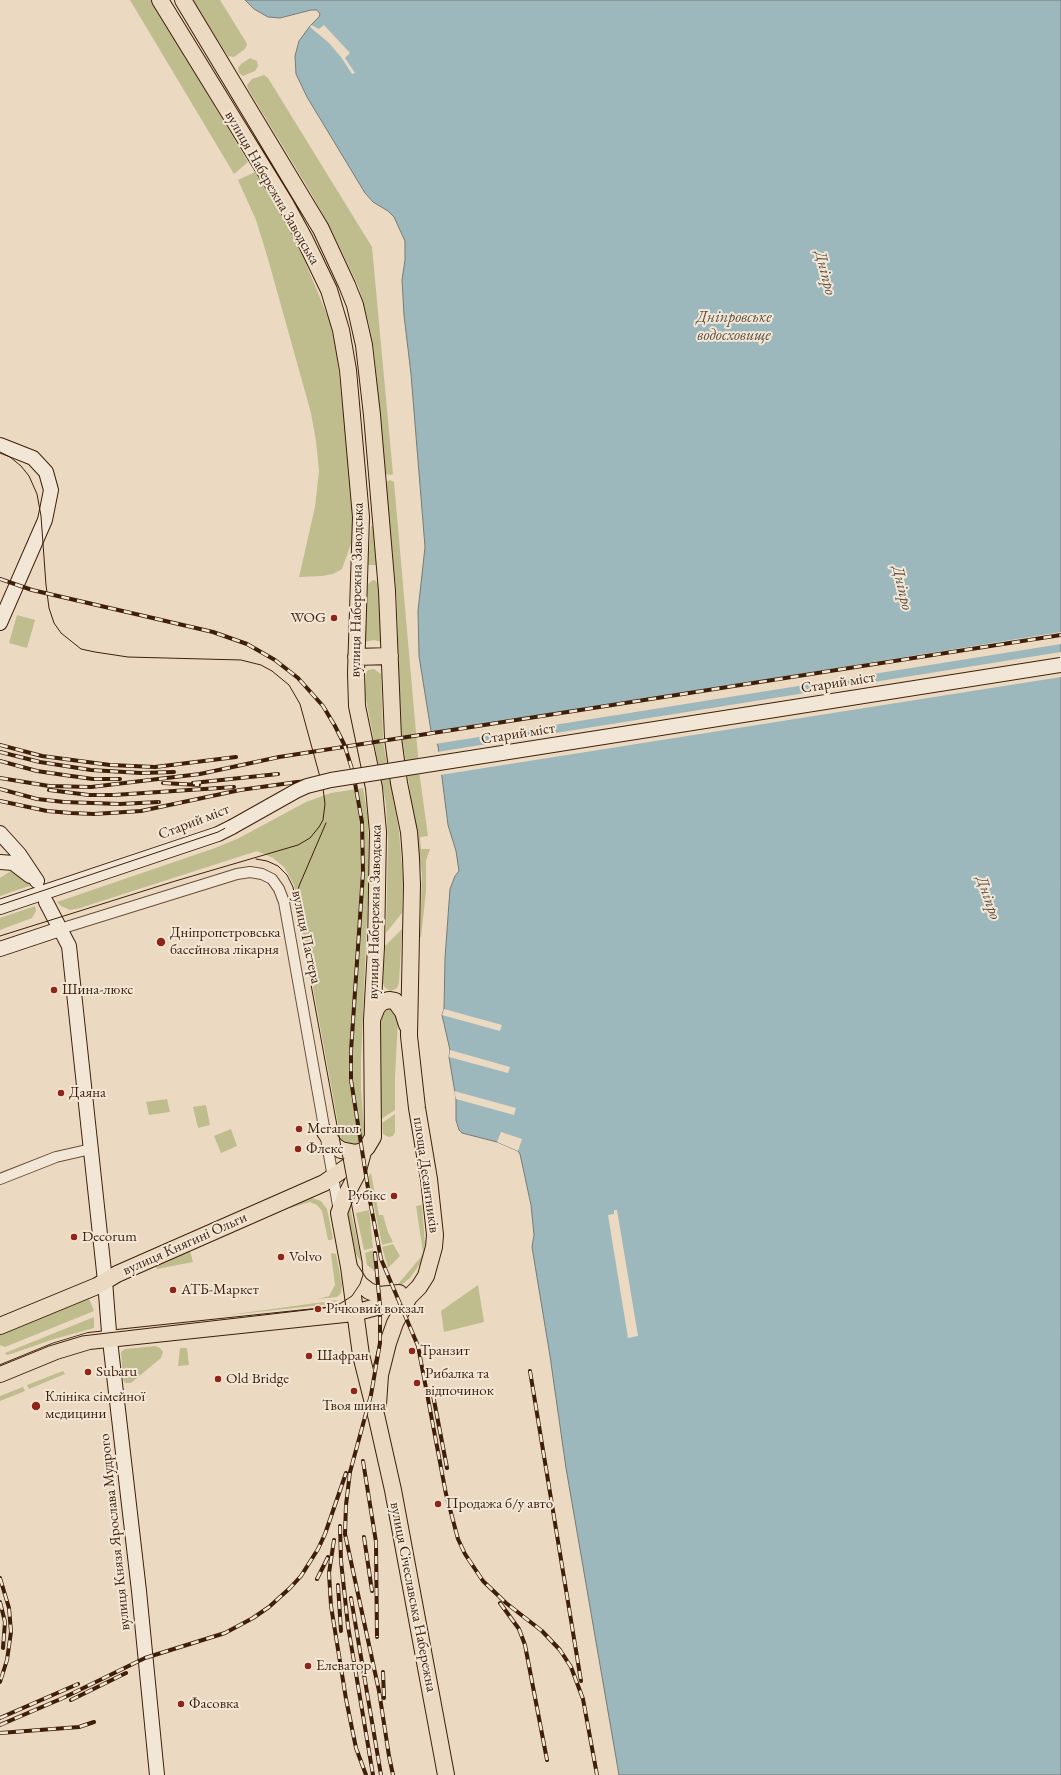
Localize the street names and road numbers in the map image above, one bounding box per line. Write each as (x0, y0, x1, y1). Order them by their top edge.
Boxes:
street label: вулиця Набережна Заводська (220, 108, 324, 268)
street label: вулиця Набережна Заводська (346, 502, 368, 678)
street label: Старий міст (800, 668, 876, 698)
street label: Старий міст (480, 719, 556, 749)
street label: Старий міст (156, 800, 232, 844)
street label: вулиця Набережна Заводська (364, 824, 386, 1000)
street label: вулиця Пастера (287, 889, 325, 985)
street label: площа Десантників (409, 1116, 443, 1234)
street label: вулиця Княгині Ольги (120, 1208, 250, 1280)
street label: вулиця Князя Ярослава Мудрого (96, 1433, 134, 1631)
street label: вулиця Січеславська Набережна (386, 1500, 440, 1694)

